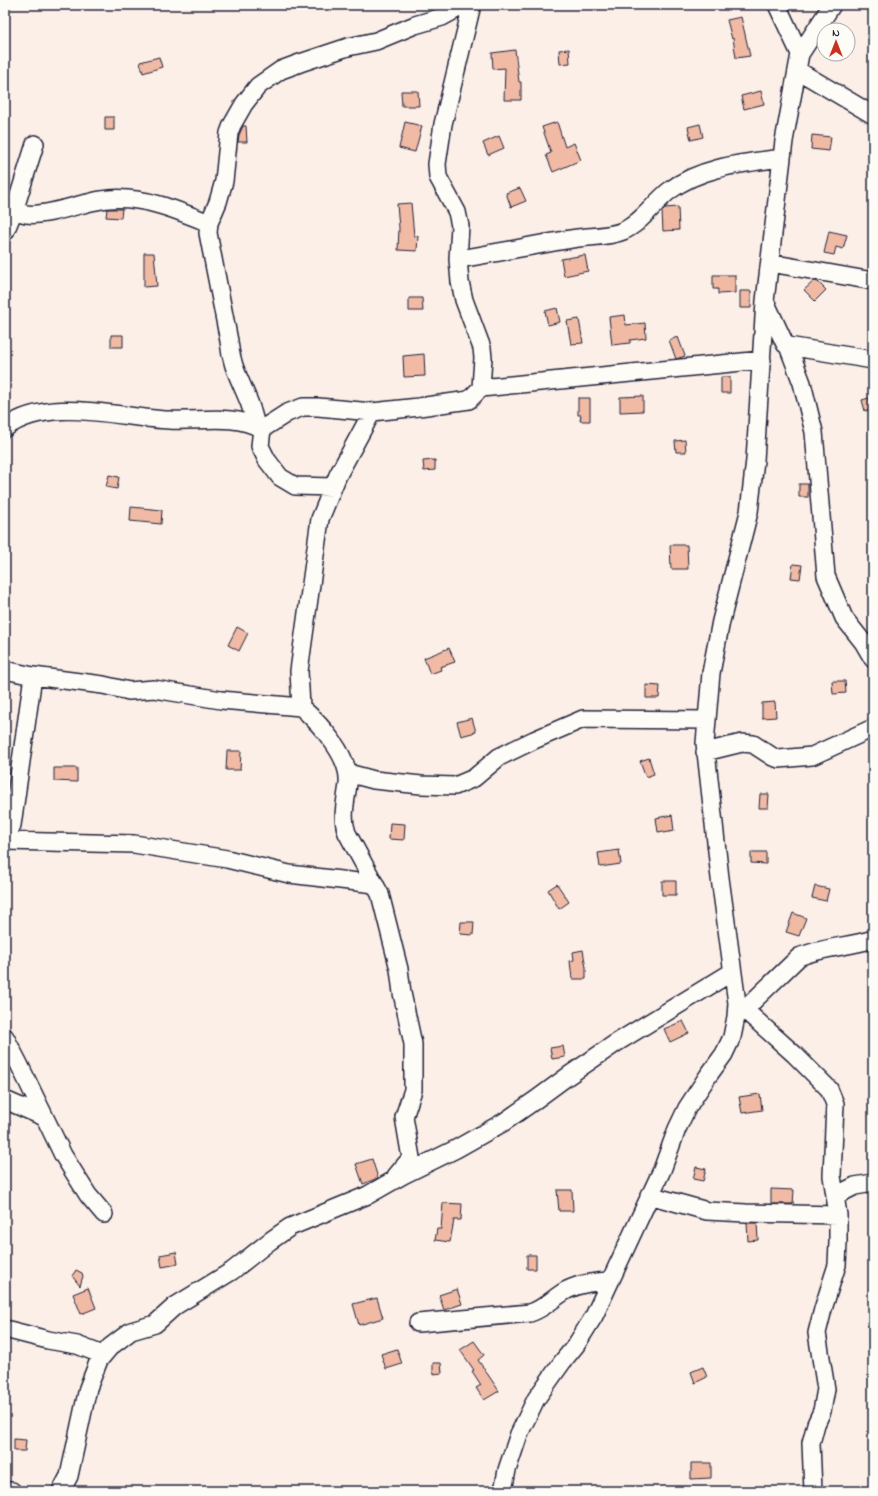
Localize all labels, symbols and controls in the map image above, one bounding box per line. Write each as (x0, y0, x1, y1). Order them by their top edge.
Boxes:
north arrow (816, 22, 856, 62)
text: N (832, 25, 840, 41)

